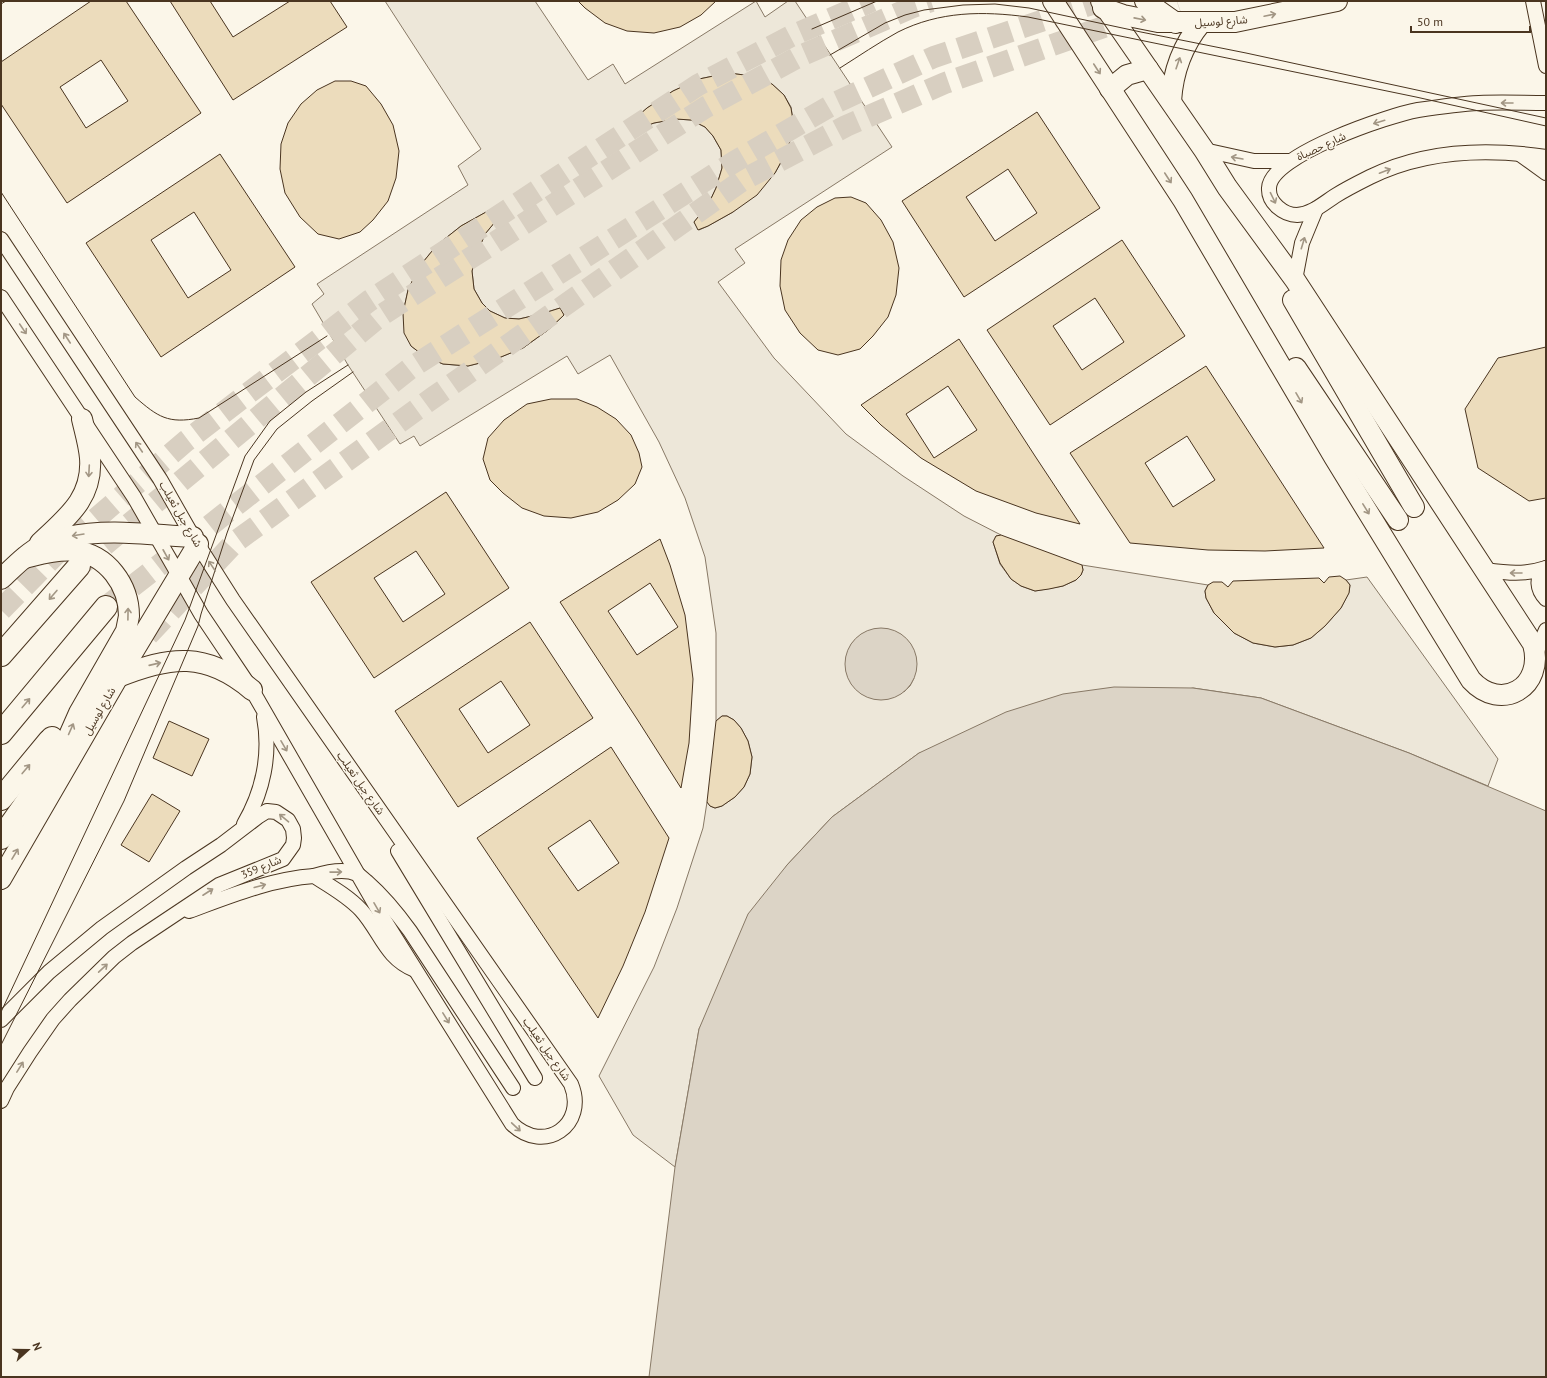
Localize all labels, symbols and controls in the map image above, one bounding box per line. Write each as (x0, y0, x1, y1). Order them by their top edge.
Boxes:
scale bar (1411, 8, 1530, 34)
one-way arrow (1263, 10, 1276, 18)
street label: شارع لوسيل (1194, 12, 1248, 31)
text: 50 m (1417, 14, 1443, 29)
one-way arrow (1133, 16, 1146, 24)
one-way arrow (1175, 57, 1182, 70)
one-way arrow (1094, 63, 1102, 75)
one-way arrow (1501, 99, 1514, 107)
one-way arrow (1373, 119, 1386, 126)
street label: شارع حصباة (1294, 128, 1349, 164)
one-way arrow (1231, 154, 1244, 162)
one-way arrow (1378, 167, 1390, 175)
one-way arrow (1164, 172, 1172, 183)
one-way arrow (1270, 192, 1277, 204)
one-way arrow (1300, 237, 1307, 250)
one-way arrow (18, 324, 27, 335)
one-way arrow (63, 333, 71, 344)
one-way arrow (1296, 392, 1304, 404)
one-way arrow (135, 442, 143, 453)
one-way arrow (86, 464, 93, 477)
street label: شارع جبل ثعيلب (156, 478, 206, 550)
one-way arrow (1362, 503, 1370, 514)
one-way arrow (72, 532, 85, 540)
one-way arrow (163, 549, 171, 561)
one-way arrow (208, 561, 216, 572)
one-way arrow (1510, 569, 1523, 577)
one-way arrow (49, 590, 58, 601)
one-way arrow (124, 608, 132, 621)
one-way arrow (148, 660, 161, 667)
street label: شارع لوسيل (80, 684, 119, 738)
one-way arrow (21, 697, 30, 708)
one-way arrow (68, 724, 76, 736)
one-way arrow (281, 740, 289, 752)
street label: شارع جبل ثعيلب (333, 749, 388, 818)
one-way arrow (21, 764, 30, 775)
one-way arrow (279, 813, 289, 822)
one-way arrow (12, 848, 20, 860)
street label: شارع 359 (239, 852, 284, 883)
one-way arrow (329, 868, 342, 876)
one-way arrow (253, 882, 266, 890)
one-way arrow (202, 887, 214, 895)
one-way arrow (374, 902, 382, 914)
one-way arrow (98, 963, 108, 972)
one-way arrow (442, 1012, 450, 1024)
street label: شارع جبل ثعيلب (519, 1015, 574, 1084)
one-way arrow (17, 1061, 25, 1073)
one-way arrow (511, 1122, 521, 1132)
north arrow (8, 1330, 48, 1370)
text: N (30, 1341, 45, 1352)

